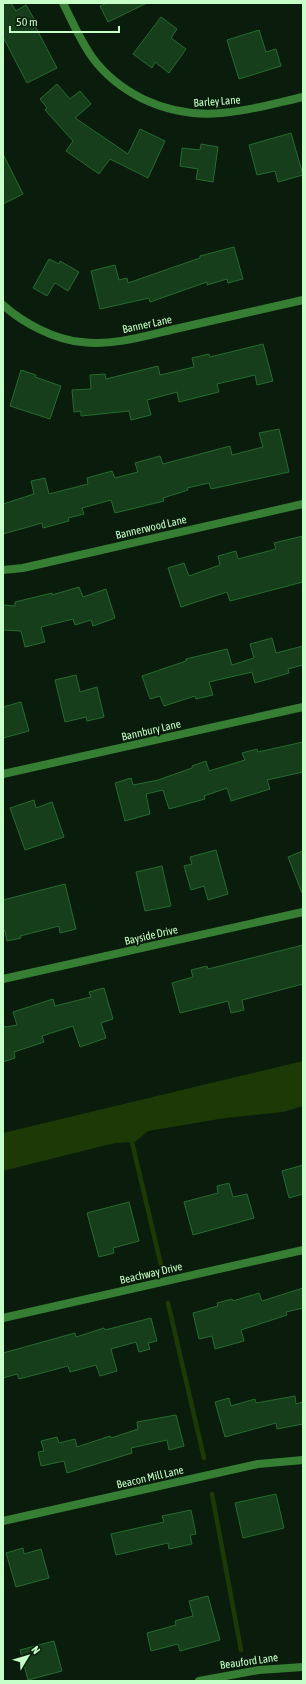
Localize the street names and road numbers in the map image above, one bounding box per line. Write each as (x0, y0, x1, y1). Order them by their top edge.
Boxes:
street label: Barley Lane (193, 93, 241, 109)
street label: Banner Lane (121, 313, 173, 335)
street label: Bannerwood Lane (114, 513, 188, 541)
street label: Bannbury Lane (120, 717, 182, 743)
street label: Bayside Drive (123, 923, 179, 947)
street label: Beachway Drive (119, 1260, 183, 1286)
street label: Beacon Mill Lane (115, 1463, 185, 1491)
street label: Beauford Lane (219, 1651, 279, 1671)

